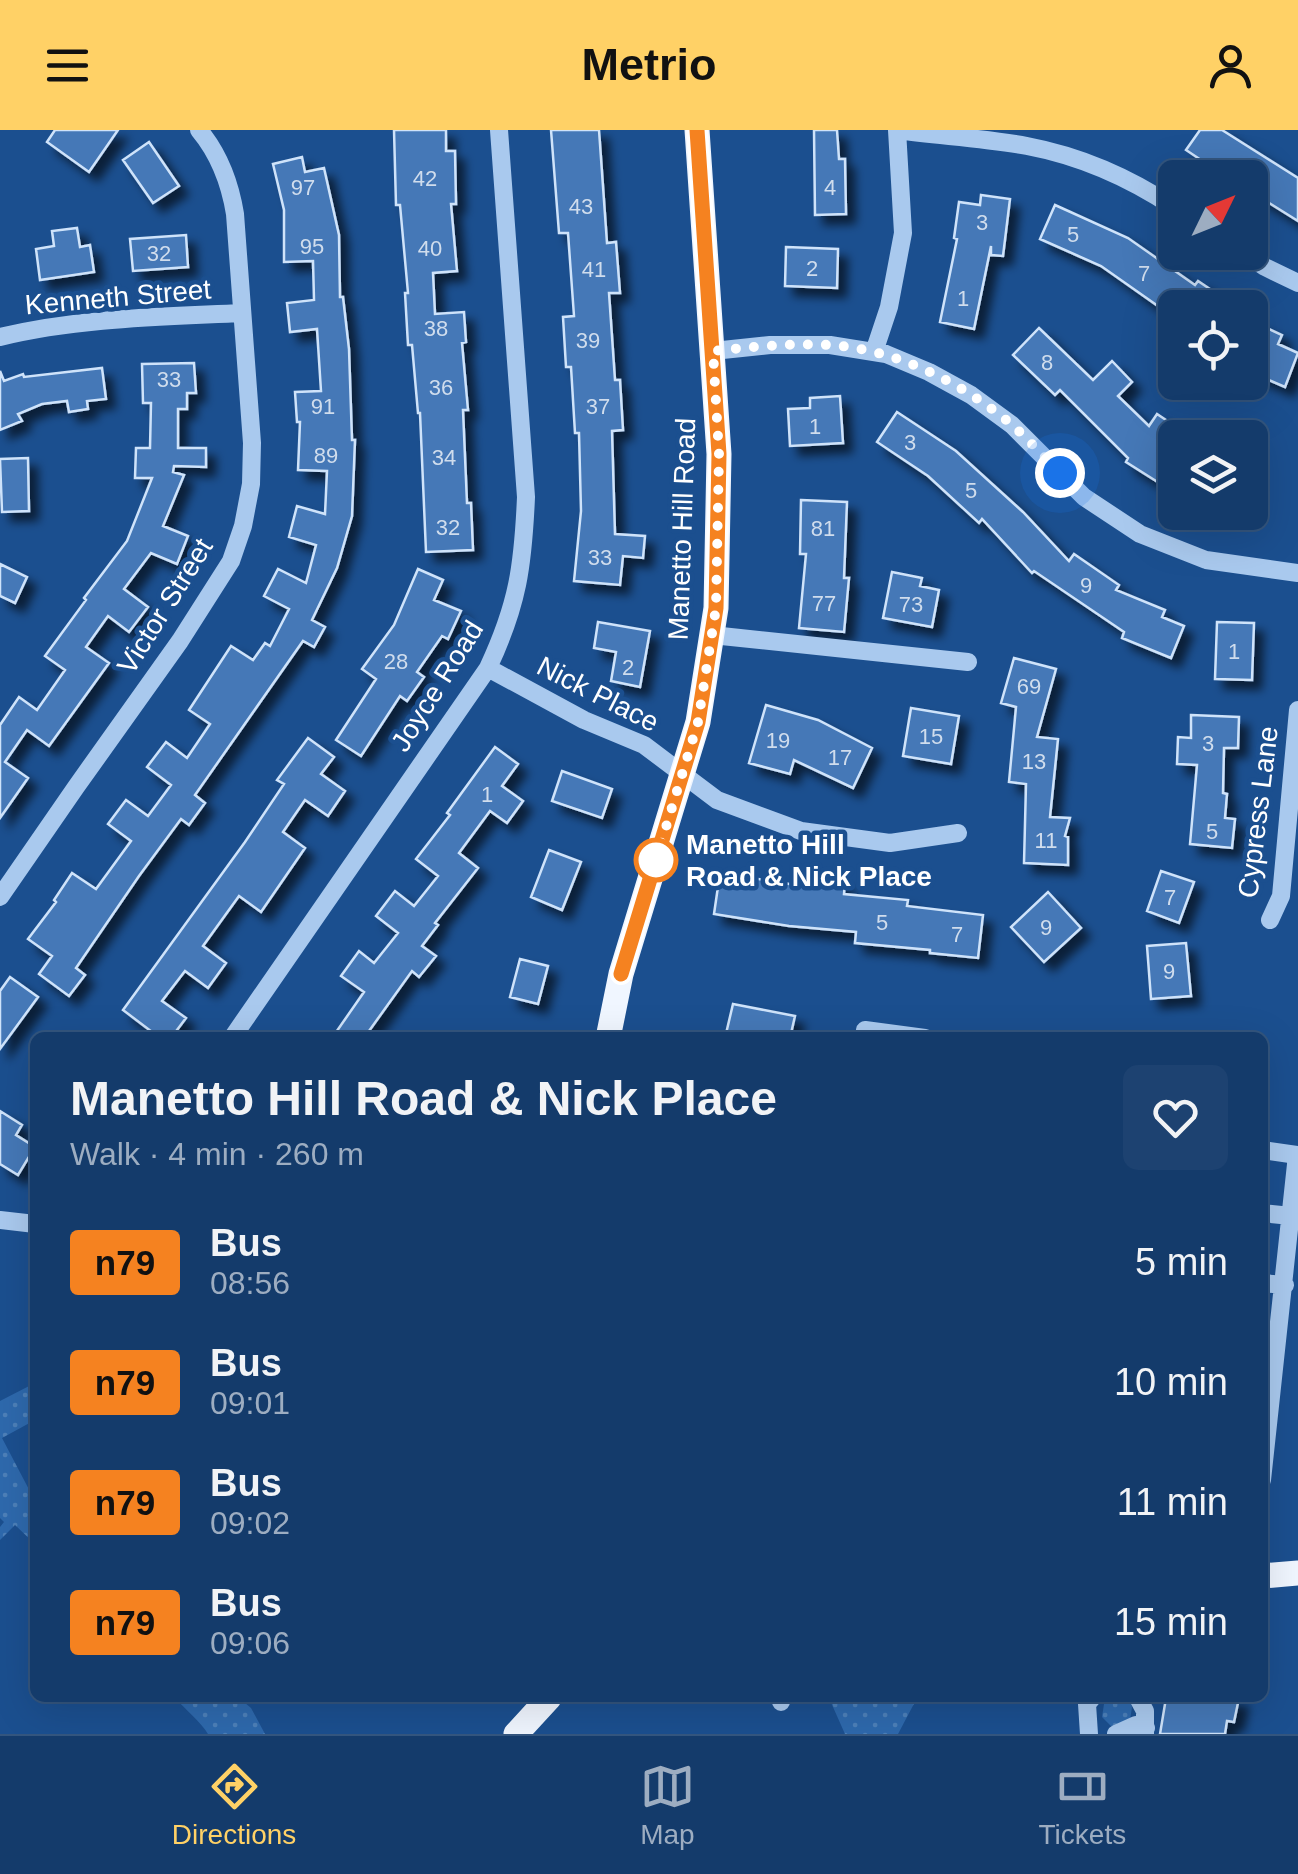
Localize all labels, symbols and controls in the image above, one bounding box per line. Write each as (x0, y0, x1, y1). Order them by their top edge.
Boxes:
icon: menu (40, 38, 95, 93)
icon: person (1203, 38, 1258, 93)
text: Metrio (582, 39, 717, 90)
north arrow (1158, 160, 1268, 270)
map controls (1158, 160, 1268, 530)
house number: 42 (413, 166, 437, 191)
house number: 97 (291, 175, 315, 200)
house number: 4 (824, 175, 836, 200)
house number: 43 (569, 194, 593, 219)
house number: 3 (976, 210, 988, 235)
house number: 5 (1067, 222, 1079, 247)
house number: 95 (300, 234, 324, 259)
house number: 40 (418, 236, 442, 261)
house number: 32 (147, 241, 171, 266)
house number: 2 (806, 256, 818, 281)
house number: 41 (582, 257, 606, 282)
house number: 7 (1138, 261, 1150, 286)
street label: Kenneth Street (24, 273, 213, 321)
house number: 1 (957, 286, 969, 311)
button: locate (1158, 290, 1268, 400)
house number: 38 (424, 316, 448, 341)
house number: 39 (576, 328, 600, 353)
house number: 8 (1041, 350, 1053, 375)
house number: 33 (157, 367, 181, 392)
house number: 36 (429, 375, 453, 400)
house number: 91 (311, 394, 335, 419)
house number: 37 (586, 394, 610, 419)
house number: 1 (809, 414, 821, 439)
street label: Manetto Hill Road (663, 417, 701, 641)
button: layers (1158, 420, 1268, 530)
house number: 3 (904, 430, 916, 455)
house number: 89 (314, 443, 338, 468)
house number: 34 (432, 445, 456, 470)
your location (1035, 448, 1085, 498)
house number: 5 (965, 478, 977, 503)
house number: 32 (436, 515, 460, 540)
house number: 81 (811, 516, 835, 541)
street label: Victor Street (111, 532, 219, 679)
house number: 33 (588, 545, 612, 570)
house number: 9 (1080, 573, 1092, 598)
house number: 77 (812, 591, 836, 616)
house number: 73 (899, 592, 923, 617)
street label: Joyce Road (385, 615, 489, 757)
house number: 1 (1228, 639, 1240, 664)
house number: 28 (384, 649, 408, 674)
street label: Nick Place (532, 650, 664, 738)
house number: 2 (622, 655, 634, 680)
house number: 69 (1017, 674, 1041, 699)
house number: 15 (919, 724, 943, 749)
street label: Cypress Lane (1232, 724, 1284, 900)
house number: 19 (766, 728, 790, 753)
house number: 3 (1202, 731, 1214, 756)
house number: 17 (828, 745, 852, 770)
house number: 13 (1022, 749, 1046, 774)
house number: 1 (481, 782, 493, 807)
house number: 5 (1206, 819, 1218, 844)
house number: 11 (1035, 828, 1057, 853)
place label: Manetto Hill Road & Nick Place (686, 829, 932, 892)
marker: Manetto Hill Road & Nick Place (635, 839, 677, 881)
house number: 7 (1164, 885, 1176, 910)
house number: 5 (876, 910, 888, 935)
house number: 9 (1040, 915, 1052, 940)
house number: 7 (951, 922, 963, 947)
house number: 9 (1163, 959, 1175, 984)
button: heart (1123, 1065, 1228, 1170)
text: Manetto Hill Road & Nick Place (70, 1072, 777, 1125)
text: Walk · 4 min · 260 m (70, 1136, 364, 1172)
text: Bus (210, 1222, 282, 1264)
text: 5 min (1135, 1241, 1228, 1283)
text: n79 (95, 1243, 155, 1282)
text: 08:56 (210, 1265, 290, 1301)
text: Bus (210, 1342, 282, 1384)
text: 10 min (1114, 1361, 1228, 1403)
text: n79 (95, 1363, 155, 1402)
text: 09:01 (210, 1385, 290, 1421)
text: Bus (210, 1462, 282, 1504)
text: 11 min (1117, 1481, 1228, 1523)
text: n79 (95, 1483, 155, 1522)
text: 09:02 (210, 1505, 290, 1541)
text: Bus (210, 1582, 282, 1624)
text: 15 min (1114, 1601, 1228, 1643)
text: n79 (95, 1603, 155, 1642)
text: 09:06 (210, 1625, 290, 1661)
tab: Directions (172, 1759, 296, 1851)
tab: Map (640, 1759, 695, 1851)
tab: Tickets (1039, 1759, 1126, 1851)

